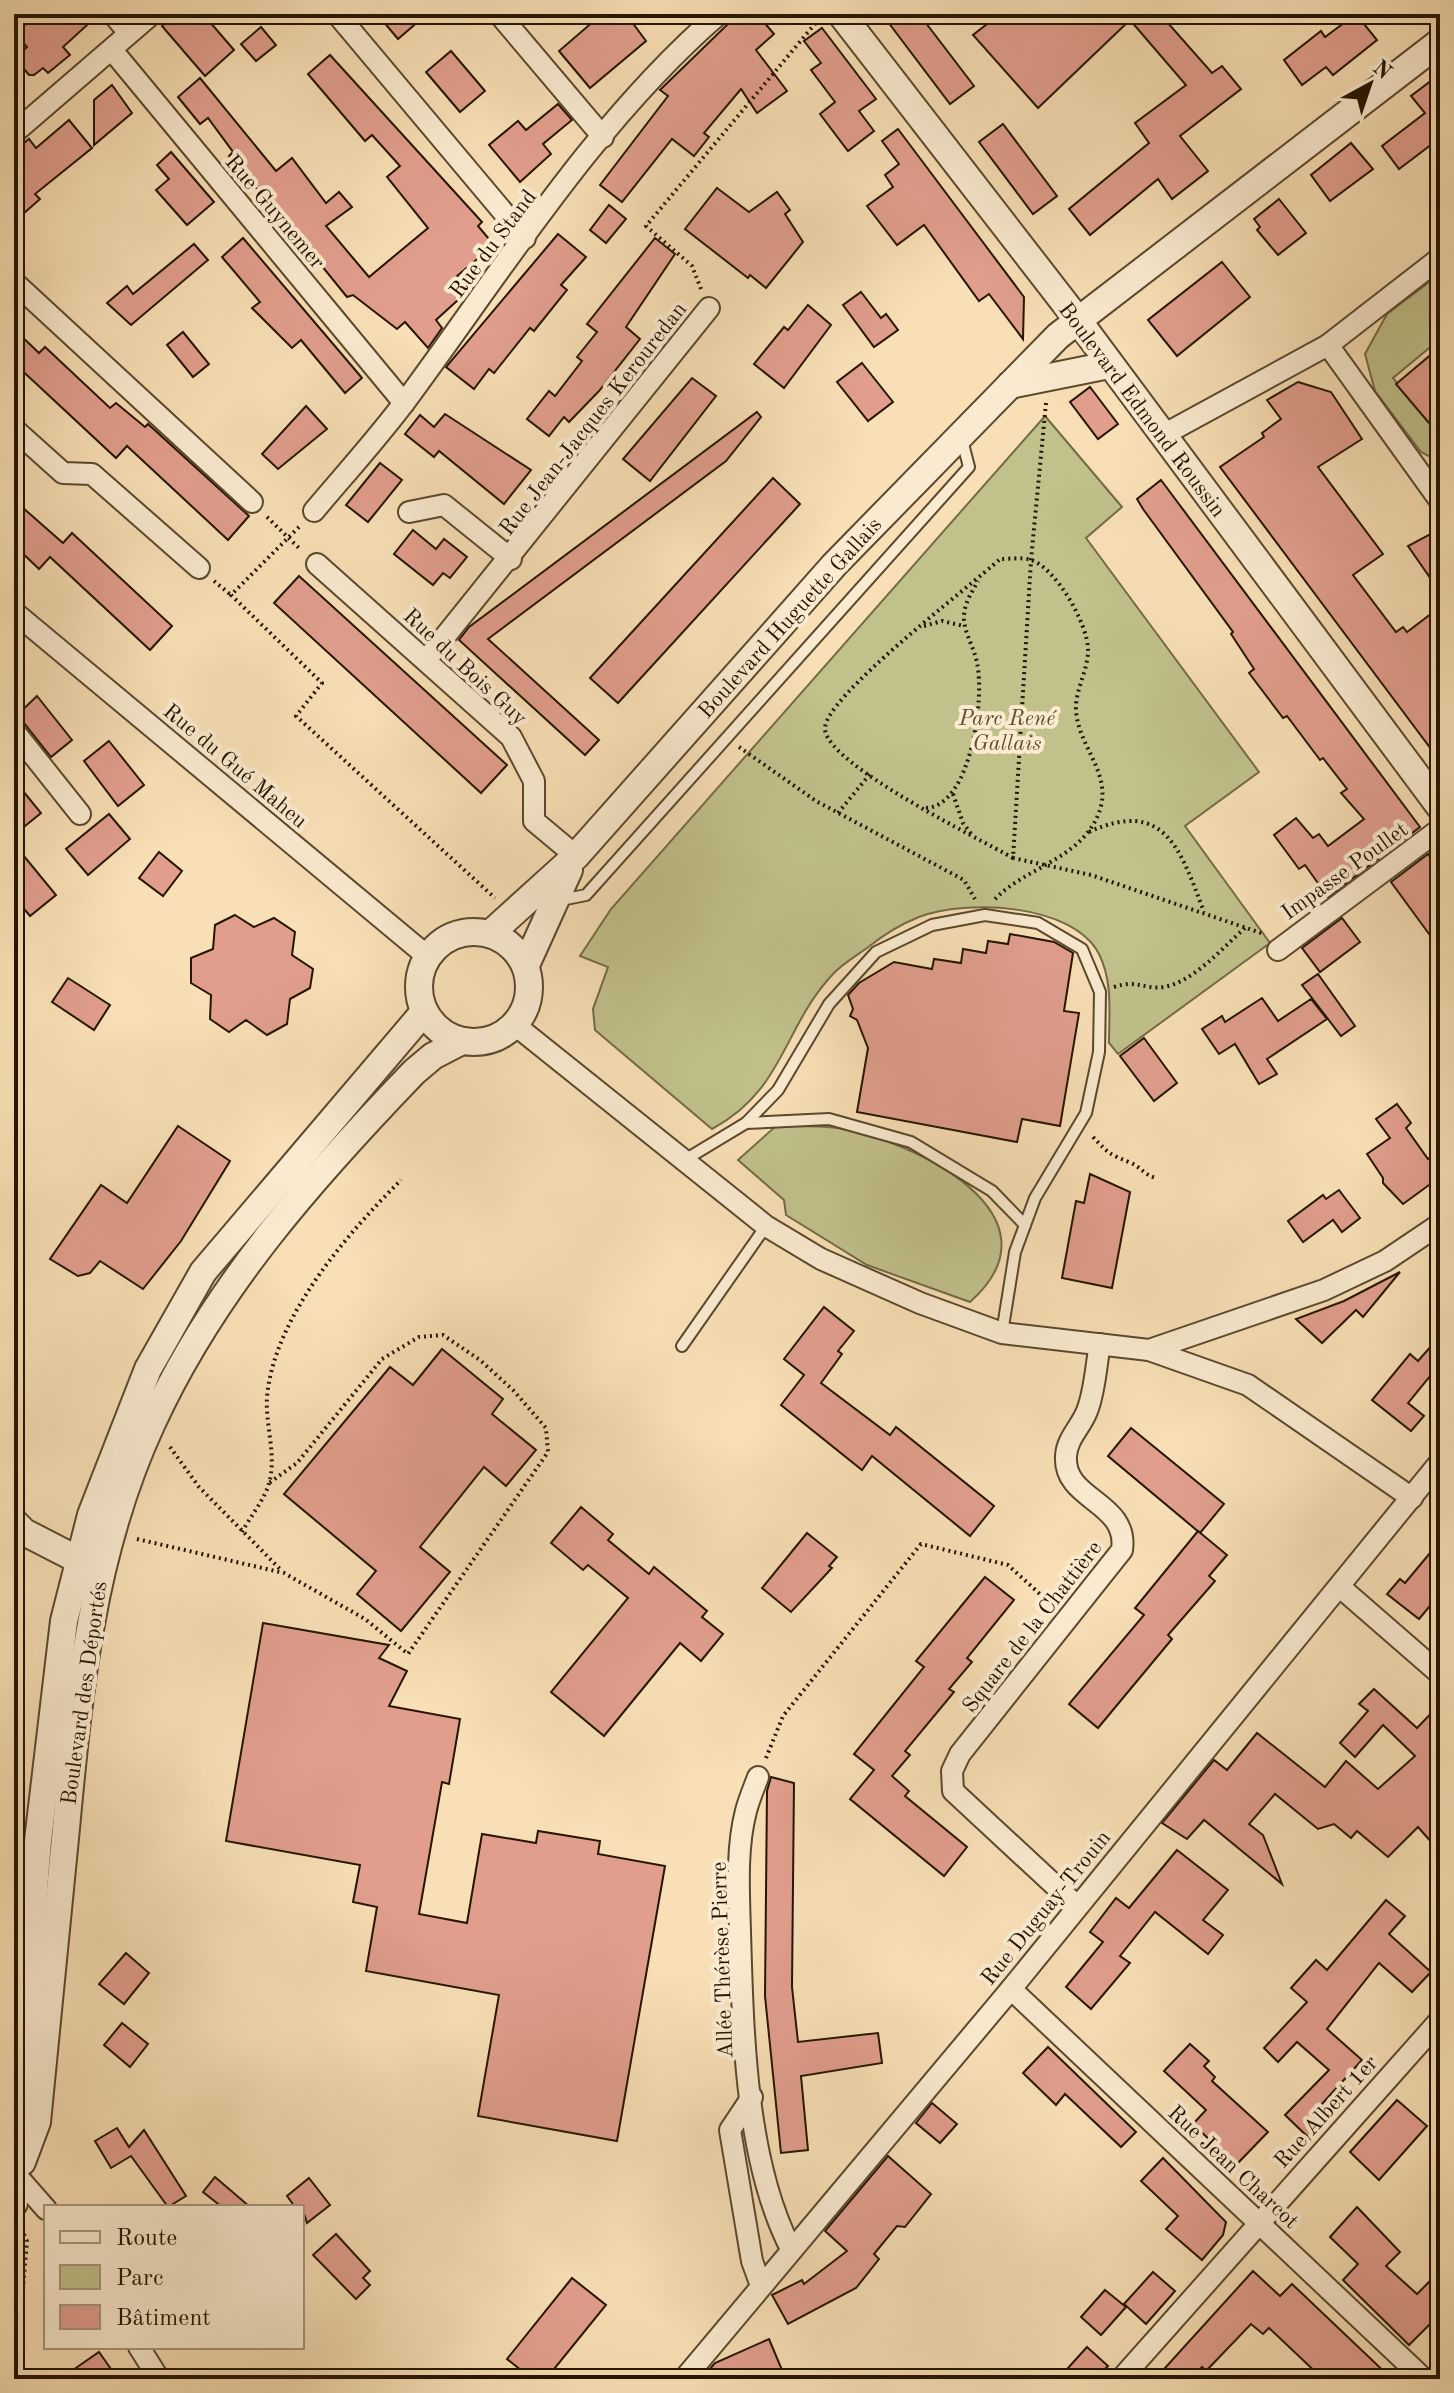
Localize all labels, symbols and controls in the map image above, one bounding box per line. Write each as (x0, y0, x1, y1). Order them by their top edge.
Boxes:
north arrow (1330, 44, 1410, 124)
text: N (1368, 56, 1395, 84)
street label: Rue Guynemer (221, 151, 328, 274)
street label: Rue du Stand (446, 186, 541, 302)
street label: Rue Jean-Jacques Kerouredan (496, 298, 691, 540)
street label: Boulevard Edmond Roussin (1054, 299, 1229, 522)
street label: Boulevard Huguette Gallais (695, 514, 886, 723)
street label: Rue du Bois Guy (399, 605, 531, 730)
street label: Rue du Gué Maheu (159, 700, 311, 833)
park label: Parc René Gallais (958, 708, 1057, 755)
street label: Impasse Poullet (1278, 819, 1412, 925)
street label: Square de la Chattière (959, 1537, 1106, 1717)
street label: Boulevard des Déportés (58, 1580, 112, 1807)
street label: Rue Duguay-Trouin (978, 1827, 1116, 1990)
street label: Allée Thérèse Pierre (709, 1861, 737, 2059)
street label: Rue Albert 1er (1271, 2052, 1382, 2173)
street label: Rue Jean Charcot (1163, 2102, 1302, 2233)
legend (44, 2205, 304, 2349)
text: Route (116, 2227, 177, 2251)
text: Parc (116, 2267, 163, 2291)
text: Bâtiment (116, 2307, 211, 2331)

